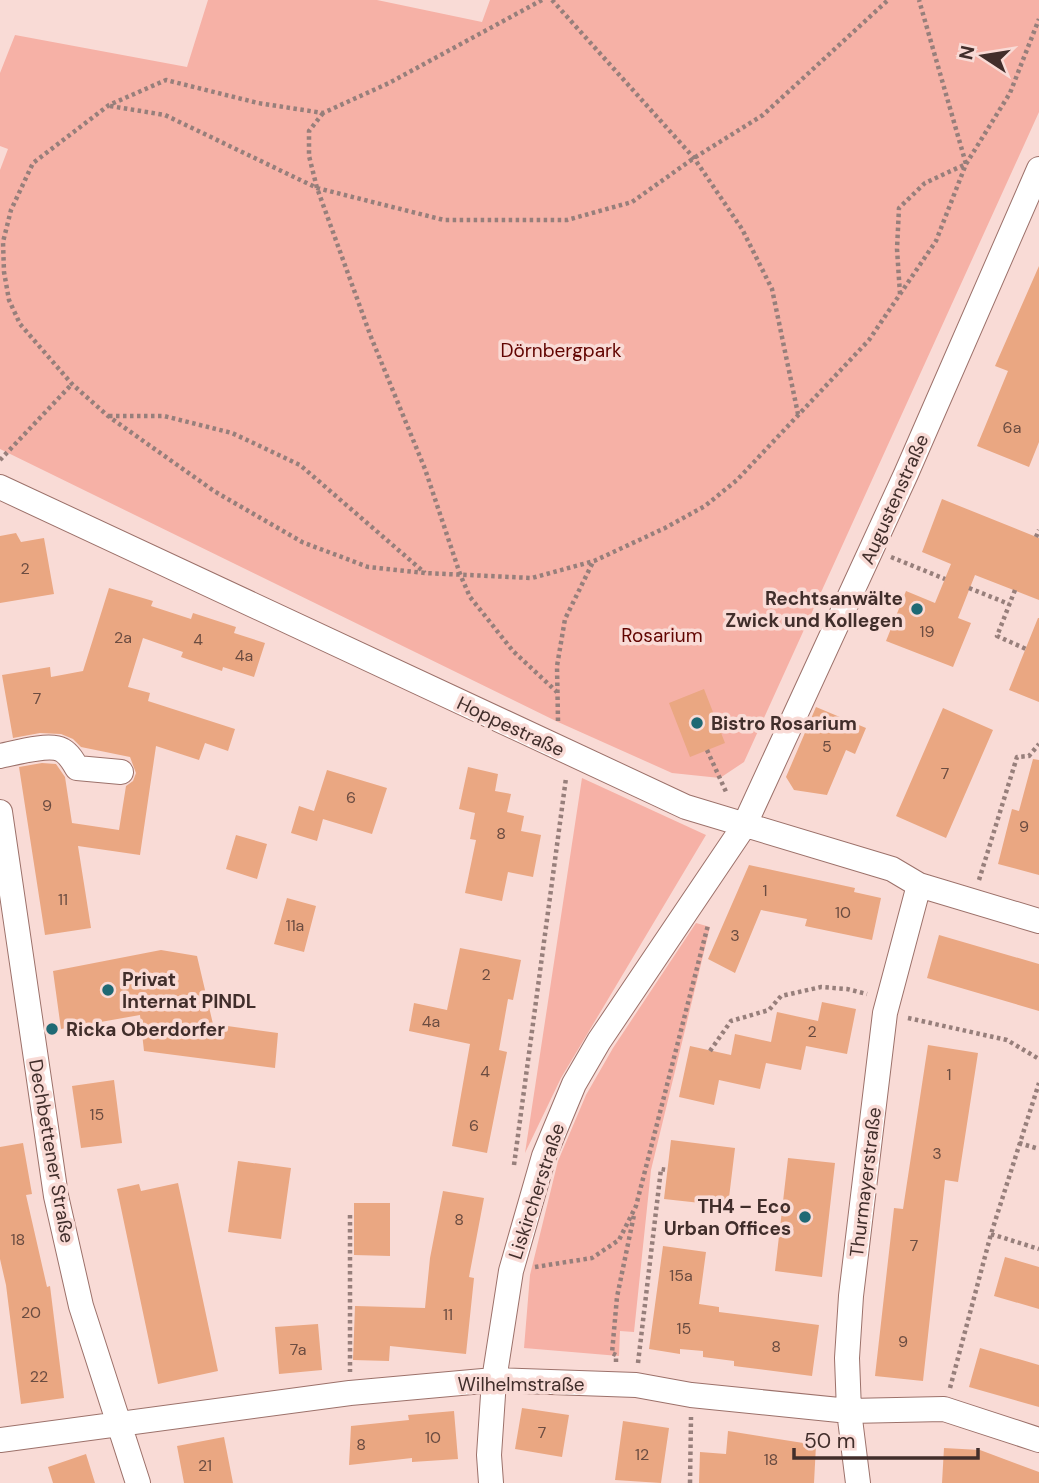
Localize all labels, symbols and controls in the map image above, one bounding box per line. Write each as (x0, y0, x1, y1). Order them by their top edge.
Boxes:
north arrow (948, 21, 1018, 91)
text: N (953, 43, 981, 62)
park label: Dörnbergpark (500, 338, 622, 363)
house number: 6a (1003, 417, 1021, 438)
street label: Augustenstraße (855, 430, 934, 568)
house number: 2 (20, 558, 30, 579)
place label: Rechtsanwälte Zwick und Kollegen (725, 586, 903, 633)
marker: Rechtsanwälte Zwick und Kollegen (909, 601, 925, 617)
house number: 19 (919, 621, 935, 642)
park label: Rosarium (621, 623, 703, 648)
house number: 2a (114, 627, 132, 648)
house number: 4 (193, 629, 203, 650)
house number: 4a (235, 645, 253, 666)
house number: 7 (33, 688, 41, 709)
street label: Hoppestraße (453, 691, 569, 762)
place label: Bistro Rosarium (711, 711, 857, 736)
marker: Bistro Rosarium (689, 715, 705, 731)
house number: 5 (822, 736, 832, 757)
house number: 7 (941, 763, 949, 784)
house number: 6 (346, 787, 356, 808)
house number: 9 (42, 795, 52, 816)
house number: 9 (1019, 816, 1029, 837)
house number: 8 (496, 823, 506, 844)
house number: 1 (763, 880, 768, 901)
house number: 11 (58, 889, 68, 910)
house number: 10 (835, 902, 851, 923)
house number: 11a (286, 915, 304, 936)
house number: 3 (730, 925, 740, 946)
house number: 2 (481, 964, 491, 985)
place label: Privat Internat PINDL (122, 967, 256, 1014)
marker: Privat Internat PINDL (100, 982, 116, 998)
house number: 4a (422, 1011, 440, 1032)
place label: Ricka Oberdorfer (66, 1017, 225, 1042)
marker: Ricka Oberdorfer (44, 1021, 60, 1037)
house number: 2 (807, 1021, 817, 1042)
street label: Dechbettener Straße (23, 1057, 80, 1245)
house number: 4 (480, 1061, 490, 1082)
house number: 1 (947, 1064, 952, 1085)
house number: 15 (90, 1104, 104, 1125)
street label: Thurmayerstraße (844, 1106, 887, 1259)
house number: 6 (469, 1115, 479, 1136)
street label: Liskircherstraße (503, 1120, 570, 1262)
house number: 3 (932, 1143, 942, 1164)
place label: TH4 – Eco Urban Offices (664, 1194, 791, 1241)
house number: 8 (454, 1209, 464, 1230)
marker: TH4 – Eco Urban Offices (797, 1209, 813, 1225)
house number: 18 (11, 1229, 25, 1250)
house number: 7 (910, 1235, 918, 1256)
house number: 15a (669, 1265, 693, 1286)
house number: 20 (21, 1302, 41, 1323)
house number: 11 (443, 1304, 453, 1325)
house number: 15 (677, 1318, 691, 1339)
house number: 9 (898, 1331, 908, 1352)
house number: 8 (771, 1336, 781, 1357)
house number: 7a (290, 1339, 306, 1360)
house number: 22 (30, 1366, 48, 1387)
street label: Wilhelmstraße (457, 1372, 585, 1397)
scale bar (794, 1416, 978, 1460)
house number: 7 (538, 1422, 546, 1443)
house number: 10 (425, 1427, 441, 1448)
text: 50 m (804, 1427, 855, 1455)
house number: 8 (356, 1434, 366, 1455)
house number: 12 (635, 1444, 649, 1465)
house number: 18 (764, 1449, 778, 1470)
house number: 21 (198, 1455, 212, 1476)

